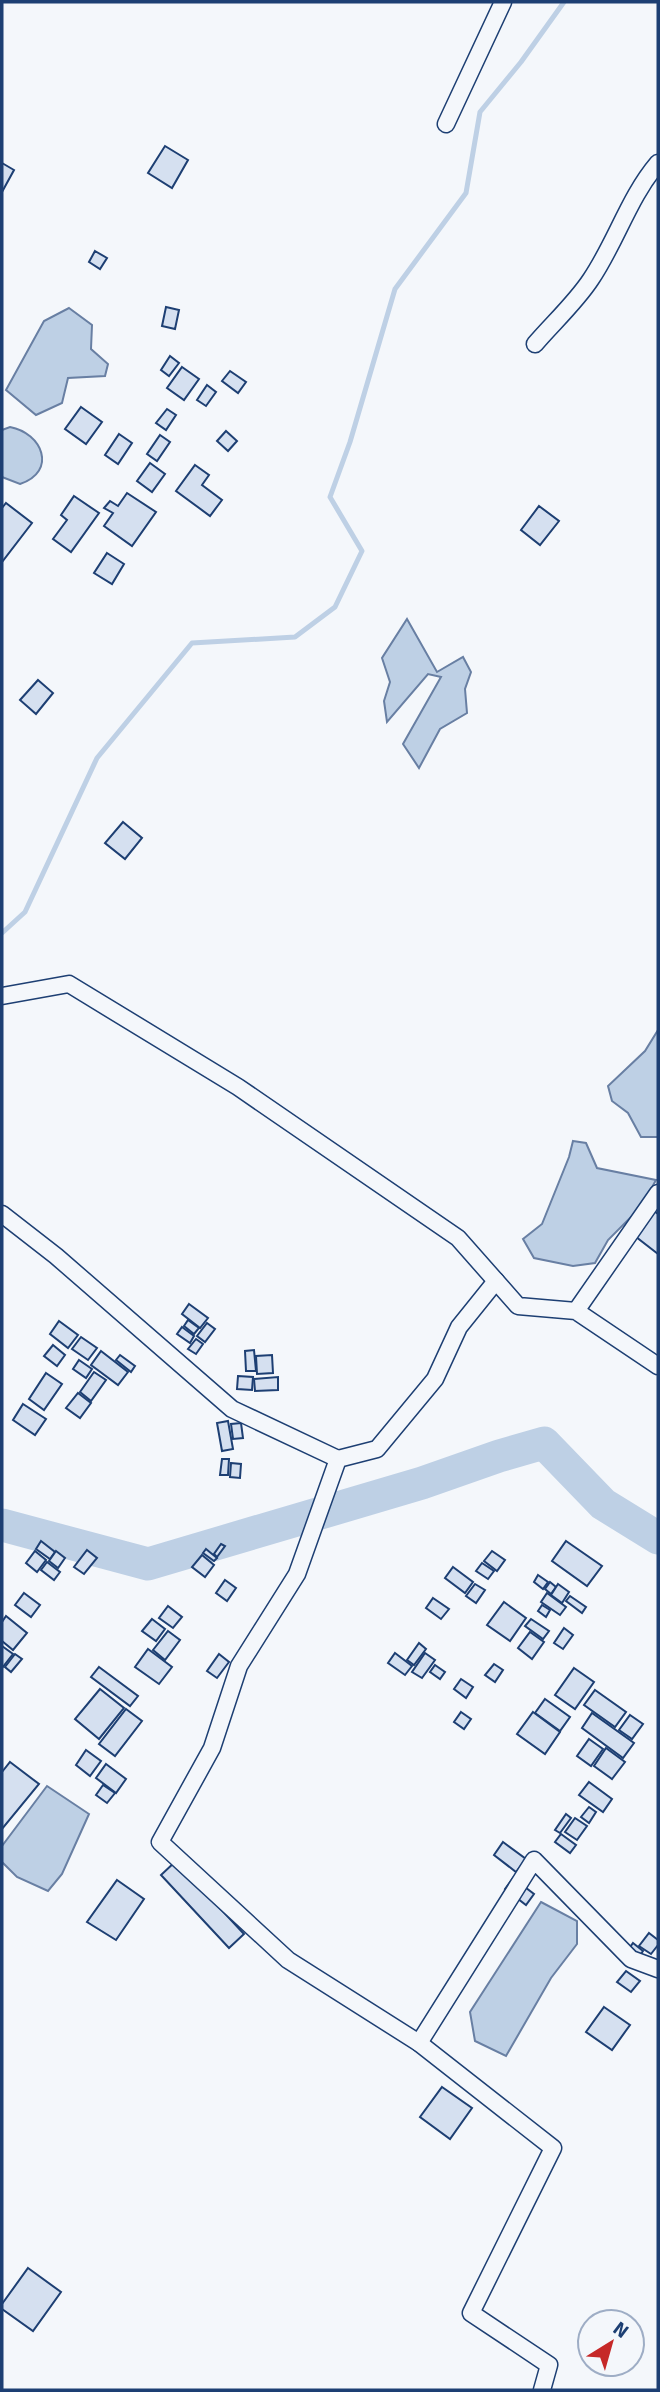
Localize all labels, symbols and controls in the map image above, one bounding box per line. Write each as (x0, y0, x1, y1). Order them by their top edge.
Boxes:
north arrow (576, 2308, 646, 2378)
text: N (608, 2317, 633, 2344)

